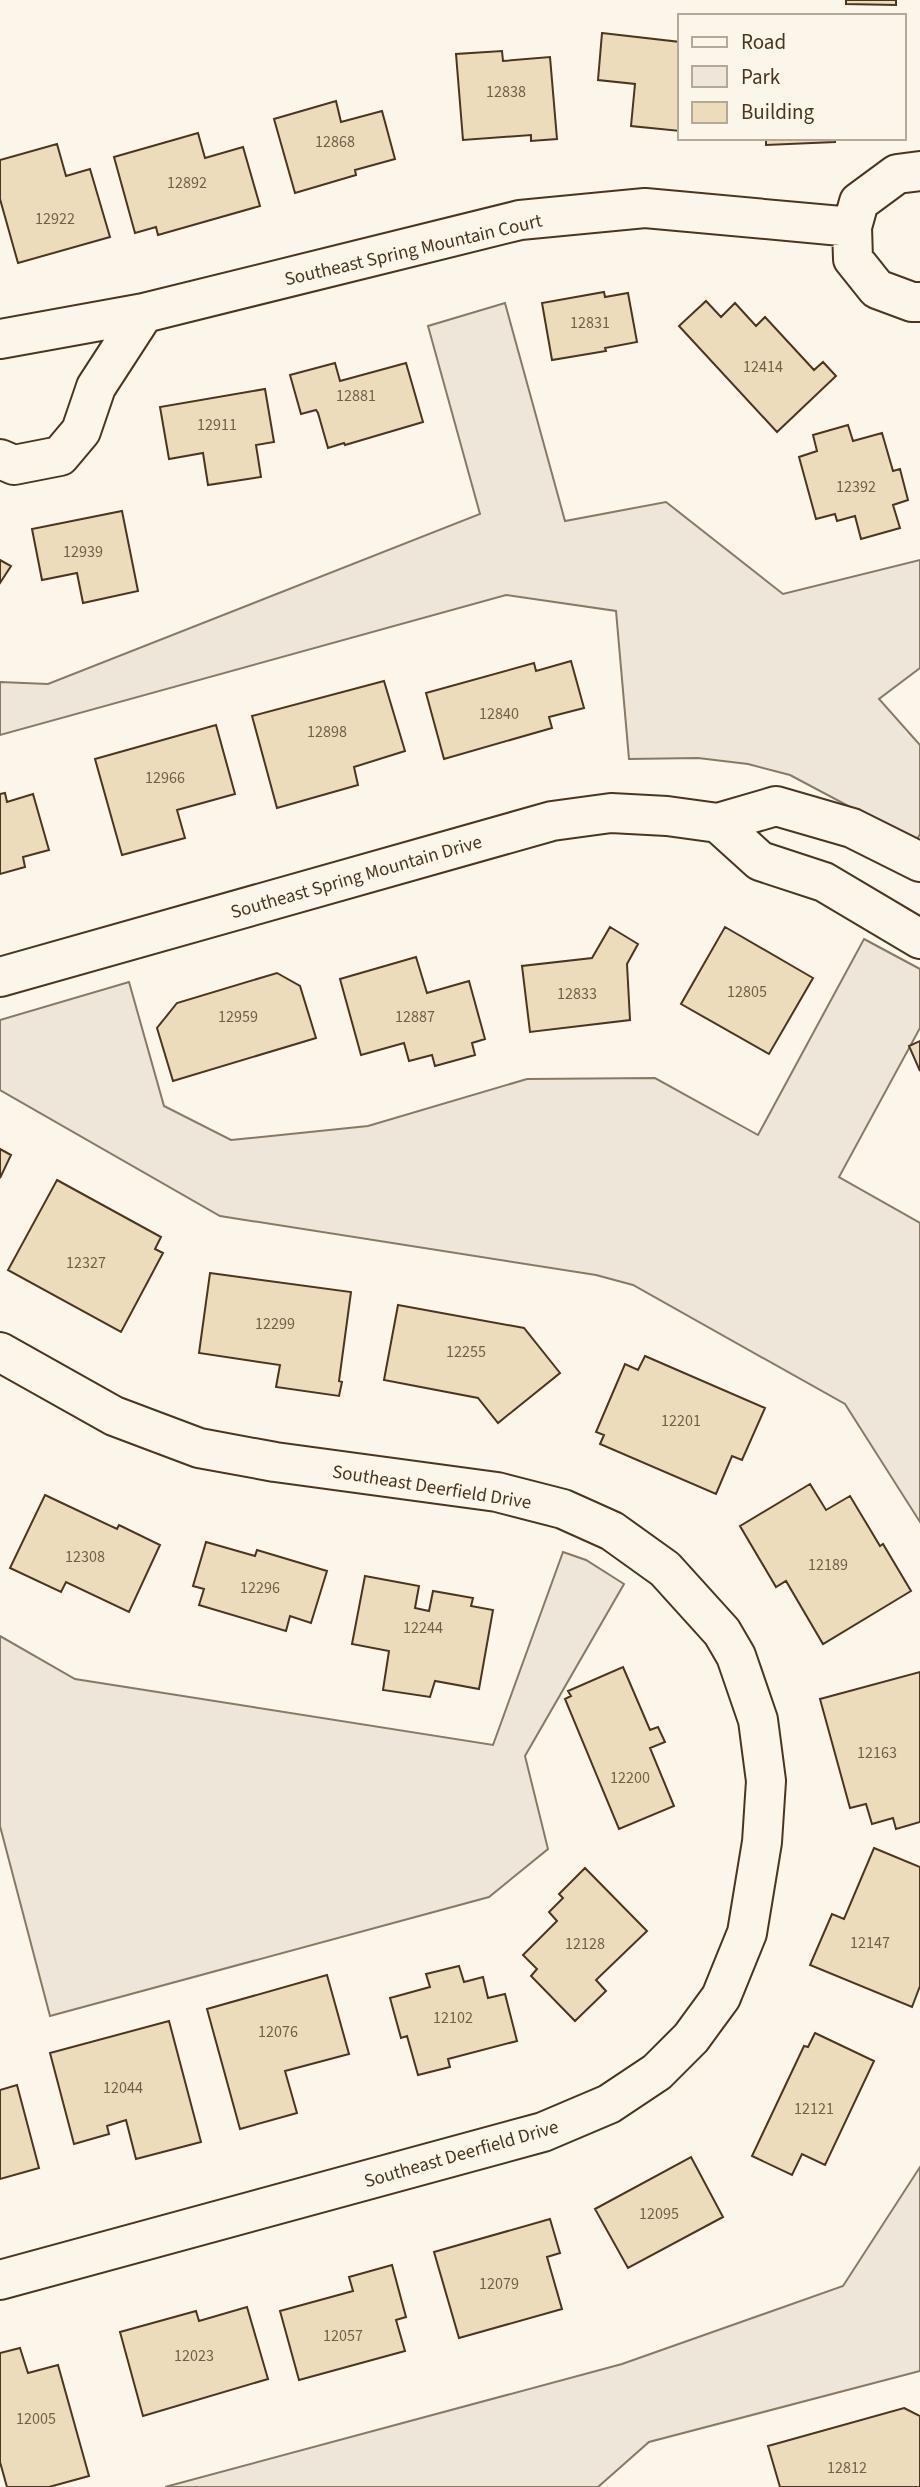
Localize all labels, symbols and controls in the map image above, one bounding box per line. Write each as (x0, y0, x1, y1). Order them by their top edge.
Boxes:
legend (678, 14, 906, 140)
text: Road (741, 27, 786, 57)
text: Park (741, 62, 781, 92)
house number: 12838 (486, 81, 526, 103)
text: Building (741, 97, 815, 127)
house number: 12868 (315, 131, 355, 153)
house number: 12892 (167, 172, 207, 194)
house number: 12922 (35, 208, 75, 230)
street label: Southeast Spring Mountain Court (282, 208, 545, 293)
house number: 12831 (570, 312, 610, 334)
house number: 12414 (743, 356, 783, 378)
house number: 12881 (336, 385, 376, 407)
house number: 12911 (197, 414, 237, 436)
house number: 12392 (836, 476, 876, 498)
house number: 12939 (63, 541, 103, 563)
house number: 12840 (479, 703, 519, 725)
house number: 12898 (307, 721, 347, 743)
house number: 12966 (145, 767, 185, 789)
street label: Southeast Spring Mountain Drive (228, 829, 485, 926)
house number: 12805 (727, 981, 767, 1003)
house number: 12833 (557, 983, 597, 1005)
house number: 12959 (218, 1006, 258, 1028)
house number: 12887 (395, 1006, 435, 1028)
house number: 12327 (66, 1252, 106, 1274)
house number: 12299 (255, 1313, 295, 1335)
house number: 12255 (446, 1341, 486, 1363)
house number: 12201 (661, 1410, 701, 1432)
street label: Southeast Deerfield Drive (330, 1458, 533, 1517)
house number: 12308 (65, 1546, 105, 1568)
house number: 12189 (808, 1554, 848, 1576)
house number: 12296 (240, 1577, 280, 1599)
house number: 12244 (403, 1617, 443, 1639)
house number: 12163 (857, 1742, 897, 1764)
house number: 12200 (610, 1767, 650, 1789)
house number: 12147 (850, 1932, 890, 1954)
house number: 12128 (565, 1933, 605, 1955)
house number: 12102 (433, 2007, 473, 2029)
house number: 12076 (258, 2021, 298, 2043)
house number: 12044 (103, 2077, 143, 2099)
house number: 12121 (794, 2098, 834, 2120)
street label: Southeast Deerfield Drive (361, 2114, 562, 2195)
house number: 12095 (639, 2203, 679, 2225)
house number: 12079 (479, 2273, 519, 2295)
house number: 12057 (323, 2325, 363, 2347)
house number: 12023 (174, 2345, 214, 2367)
house number: 12005 (16, 2408, 56, 2430)
house number: 12812 (827, 2457, 867, 2479)

